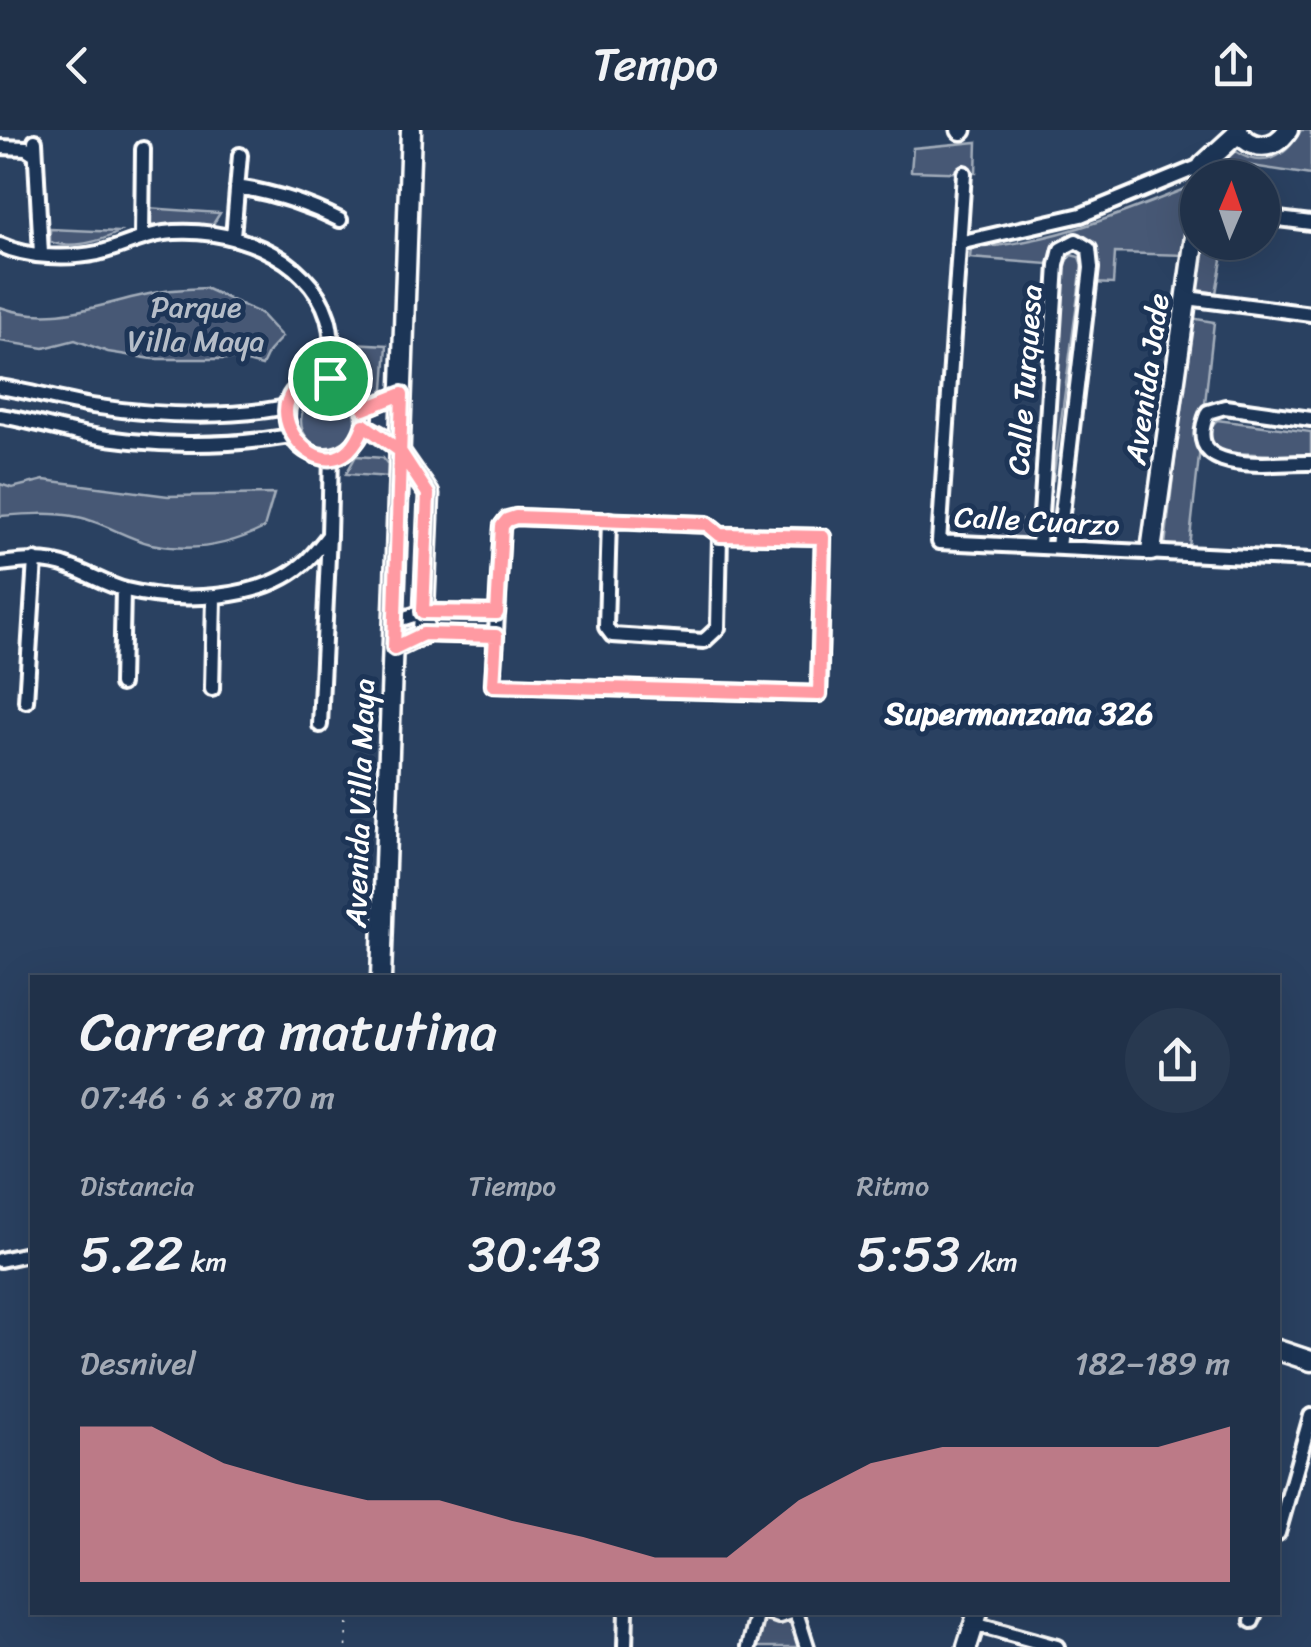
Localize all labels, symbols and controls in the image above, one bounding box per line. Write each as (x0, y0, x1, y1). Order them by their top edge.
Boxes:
text: Tempo (593, 25, 718, 105)
icon: back (50, 38, 105, 93)
icon: share (1206, 38, 1261, 93)
north arrow (1180, 160, 1280, 260)
map controls (1180, 160, 1280, 260)
park label: Parque Villa Maya (127, 280, 265, 368)
street label: Calle Turquesa (991, 283, 1059, 477)
street label: Avenida Jade (1108, 290, 1186, 469)
pin (288, 336, 373, 421)
icon: arrive (303, 351, 358, 406)
street label: Calle Cuarzo (953, 490, 1121, 552)
street label: Avenida Villa Maya (329, 677, 391, 930)
district label: Supermanzana 326 (884, 685, 1153, 742)
text: Carrera matutina (80, 983, 498, 1080)
button: share (1125, 1008, 1230, 1113)
text: 07:46 · 6 × 870 m (80, 1069, 335, 1126)
text: Distancia (80, 1161, 195, 1210)
text: Tiempo (468, 1161, 556, 1210)
text: Ritmo (857, 1161, 929, 1210)
text: 5.22 (80, 1210, 183, 1299)
text: 30:43 (468, 1210, 601, 1299)
text: 5:53 (857, 1210, 960, 1299)
text: km (183, 1237, 227, 1286)
text: /km (960, 1237, 1018, 1286)
text: Desnivel (80, 1335, 196, 1392)
text: 182–189 m (1075, 1335, 1230, 1392)

